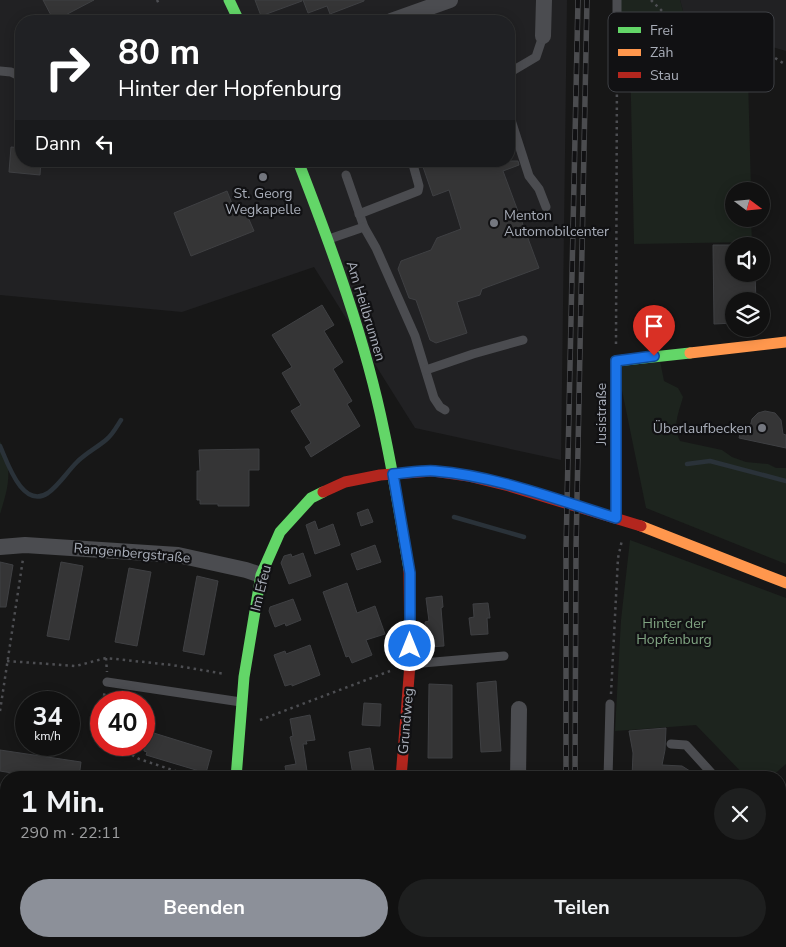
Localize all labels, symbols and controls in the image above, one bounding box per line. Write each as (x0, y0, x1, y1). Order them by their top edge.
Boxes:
legend (608, 12, 774, 92)
text: Frei (650, 21, 673, 40)
text: 80 m (118, 29, 200, 76)
icon: right (35, 35, 100, 100)
text: Zäh (650, 43, 673, 62)
text: Stau (650, 66, 679, 85)
text: Hinter der Hopfenburg (118, 74, 342, 104)
icon: left (91, 130, 119, 158)
text: Dann (35, 131, 81, 157)
marker: St. Georg Wegkapelle (257, 171, 269, 183)
north arrow (725, 182, 770, 228)
map controls (725, 182, 770, 337)
place label: St. Georg Wegkapelle (225, 184, 301, 219)
place label: Menton Automobilcenter (504, 206, 609, 241)
marker: Menton Automobilcenter (488, 217, 500, 229)
button: sound (725, 237, 770, 282)
street label: Am Heilbrunnen (342, 259, 390, 363)
button: layers (725, 292, 770, 337)
pin (633, 305, 675, 356)
icon: arrive (640, 312, 668, 340)
street label: Jusistraße (592, 383, 611, 446)
place label: Überlaufbecken (653, 419, 752, 438)
marker: Überlaufbecken (756, 422, 768, 434)
street label: Rangenbergstraße (73, 538, 191, 568)
street label: Im Efeu (246, 563, 276, 613)
park label: Hinter der Hopfenburg (636, 614, 712, 649)
position arrow (383, 619, 435, 671)
street label: Grundweg (394, 687, 418, 755)
speed limit sign: 40 (90, 691, 155, 756)
text: 34 (32, 700, 63, 734)
text: km/h (34, 728, 61, 744)
text: 1 Min. (20, 782, 105, 823)
button: close (714, 788, 766, 840)
text: 290 m · 22:11 (20, 822, 121, 844)
button: Beenden (20, 879, 388, 937)
button: Teilen (398, 879, 766, 937)

